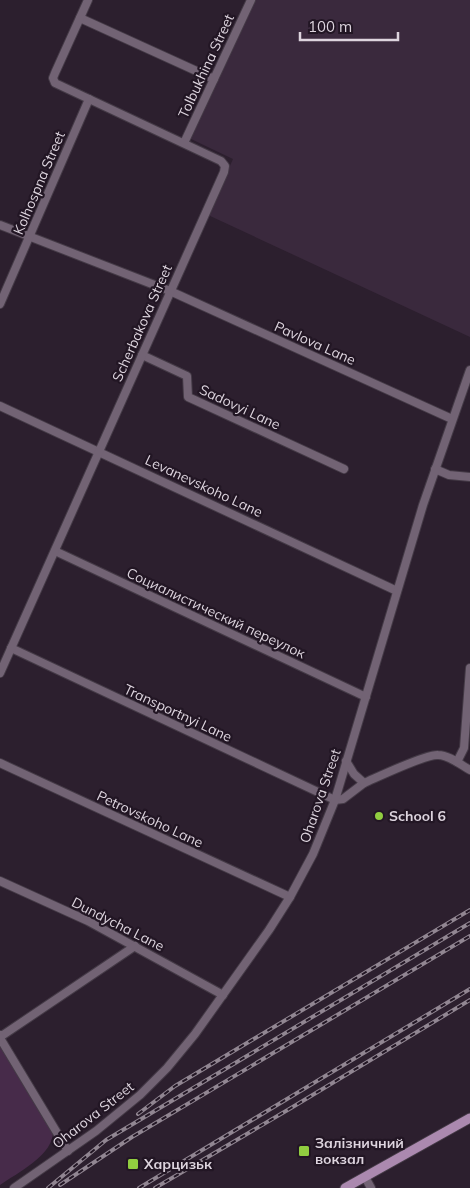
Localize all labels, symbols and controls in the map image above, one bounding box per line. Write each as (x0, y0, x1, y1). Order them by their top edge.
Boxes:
scale bar (300, 10, 398, 42)
street label: Tolbukhina Street (174, 11, 238, 121)
text: 100 m (308, 17, 352, 36)
street label: Kolhospna Street (9, 129, 69, 237)
street label: Scherbakova Street (108, 262, 176, 384)
street label: Pavlova Lane (272, 317, 358, 369)
street label: Sadovyi Lane (197, 380, 283, 434)
street label: Levanevskoho Lane (142, 451, 266, 521)
street label: Социалистический переулок (124, 564, 309, 663)
street label: Transportnyi Lane (121, 680, 235, 746)
street label: Oharova Street (295, 746, 345, 845)
street label: Petrovskoho Lane (94, 787, 206, 851)
place label: School 6 (389, 807, 446, 825)
marker: School 6 (373, 810, 385, 822)
street label: Dundycha Lane (69, 893, 167, 955)
street label: Oharova Street (49, 1078, 137, 1152)
place label: Залізничний вокзал (315, 1134, 404, 1168)
marker: Залізничний вокзал (297, 1144, 311, 1158)
place label: Харцизьк (143, 1155, 213, 1173)
marker: Харцизьк (126, 1157, 140, 1171)

